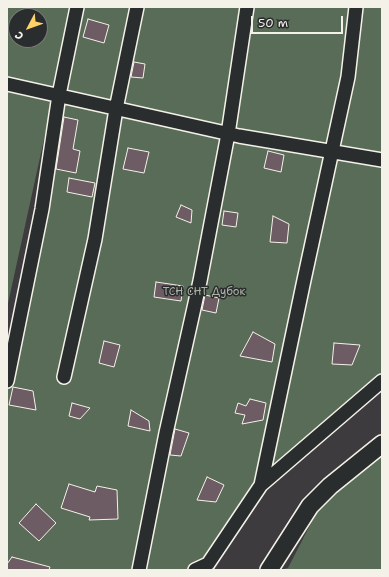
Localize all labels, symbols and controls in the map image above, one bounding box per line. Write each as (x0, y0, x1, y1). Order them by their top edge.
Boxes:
north arrow (8, 8, 48, 48)
scale bar (253, 8, 345, 34)
text: 50 m (258, 15, 288, 31)
text: С (11, 28, 27, 43)
park label: ТСН СНТ Дубок (163, 285, 245, 299)

